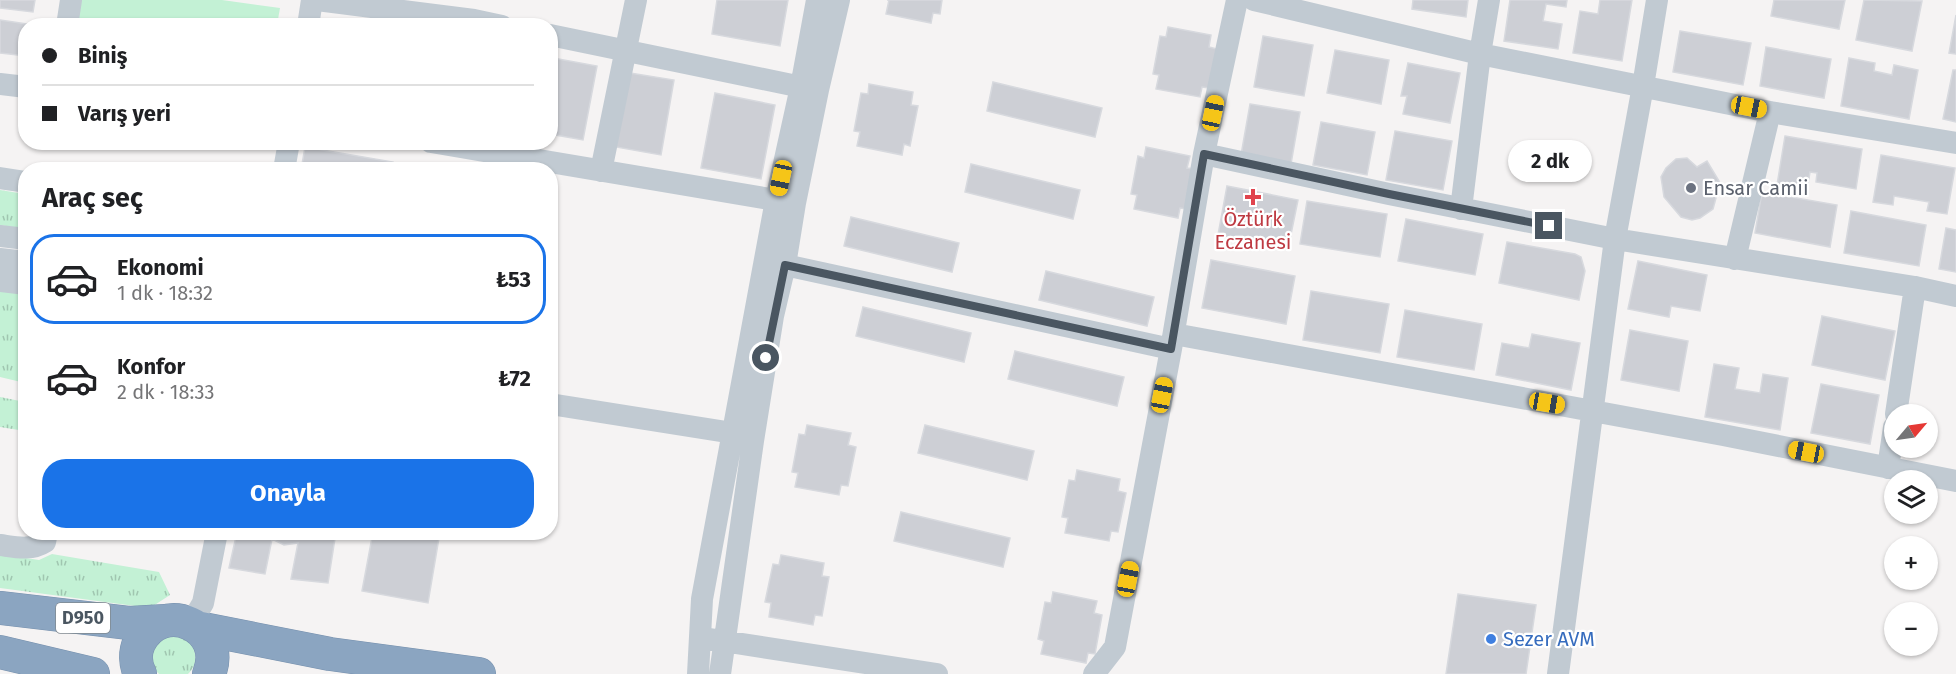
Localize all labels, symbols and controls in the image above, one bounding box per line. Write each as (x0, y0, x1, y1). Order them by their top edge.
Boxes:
text: Biniş (78, 42, 127, 69)
car (1200, 94, 1226, 132)
car (1730, 95, 1768, 119)
text: Varış yeri (78, 100, 171, 127)
callout: 2 dk (1507, 139, 1591, 181)
text: 2 dk (1531, 149, 1569, 173)
car (768, 159, 794, 197)
place label: Ensar Camii (1703, 176, 1809, 200)
marker: Ensar Camii (1684, 181, 1698, 195)
text: Araç seç (42, 182, 143, 214)
marker: Öztürk Eczanesi (1246, 190, 1260, 204)
place label: Öztürk Eczanesi (1215, 207, 1291, 254)
route end (1535, 212, 1562, 239)
icon: car (45, 252, 99, 306)
text: Ekonomi (117, 254, 204, 281)
text: ₺53 (496, 266, 531, 293)
text: 1 dk · 18:32 (117, 281, 213, 305)
route start (752, 344, 779, 371)
icon: car (45, 351, 99, 405)
text: Konfor (117, 353, 185, 380)
text: ₺72 (498, 365, 531, 392)
car (1150, 376, 1174, 414)
text: 2 dk · 18:33 (117, 380, 214, 404)
car (1528, 391, 1566, 415)
north arrow (1884, 404, 1938, 458)
map controls (1884, 404, 1938, 656)
car (1787, 440, 1825, 464)
button: Onayla (42, 459, 534, 528)
button: layers (1884, 470, 1938, 524)
button: + (1884, 536, 1938, 590)
car (1116, 560, 1140, 598)
button: − (1884, 602, 1938, 656)
road number: D950 (56, 603, 110, 633)
place label: Sezer AVM (1503, 627, 1595, 651)
marker: Sezer AVM (1484, 632, 1498, 646)

